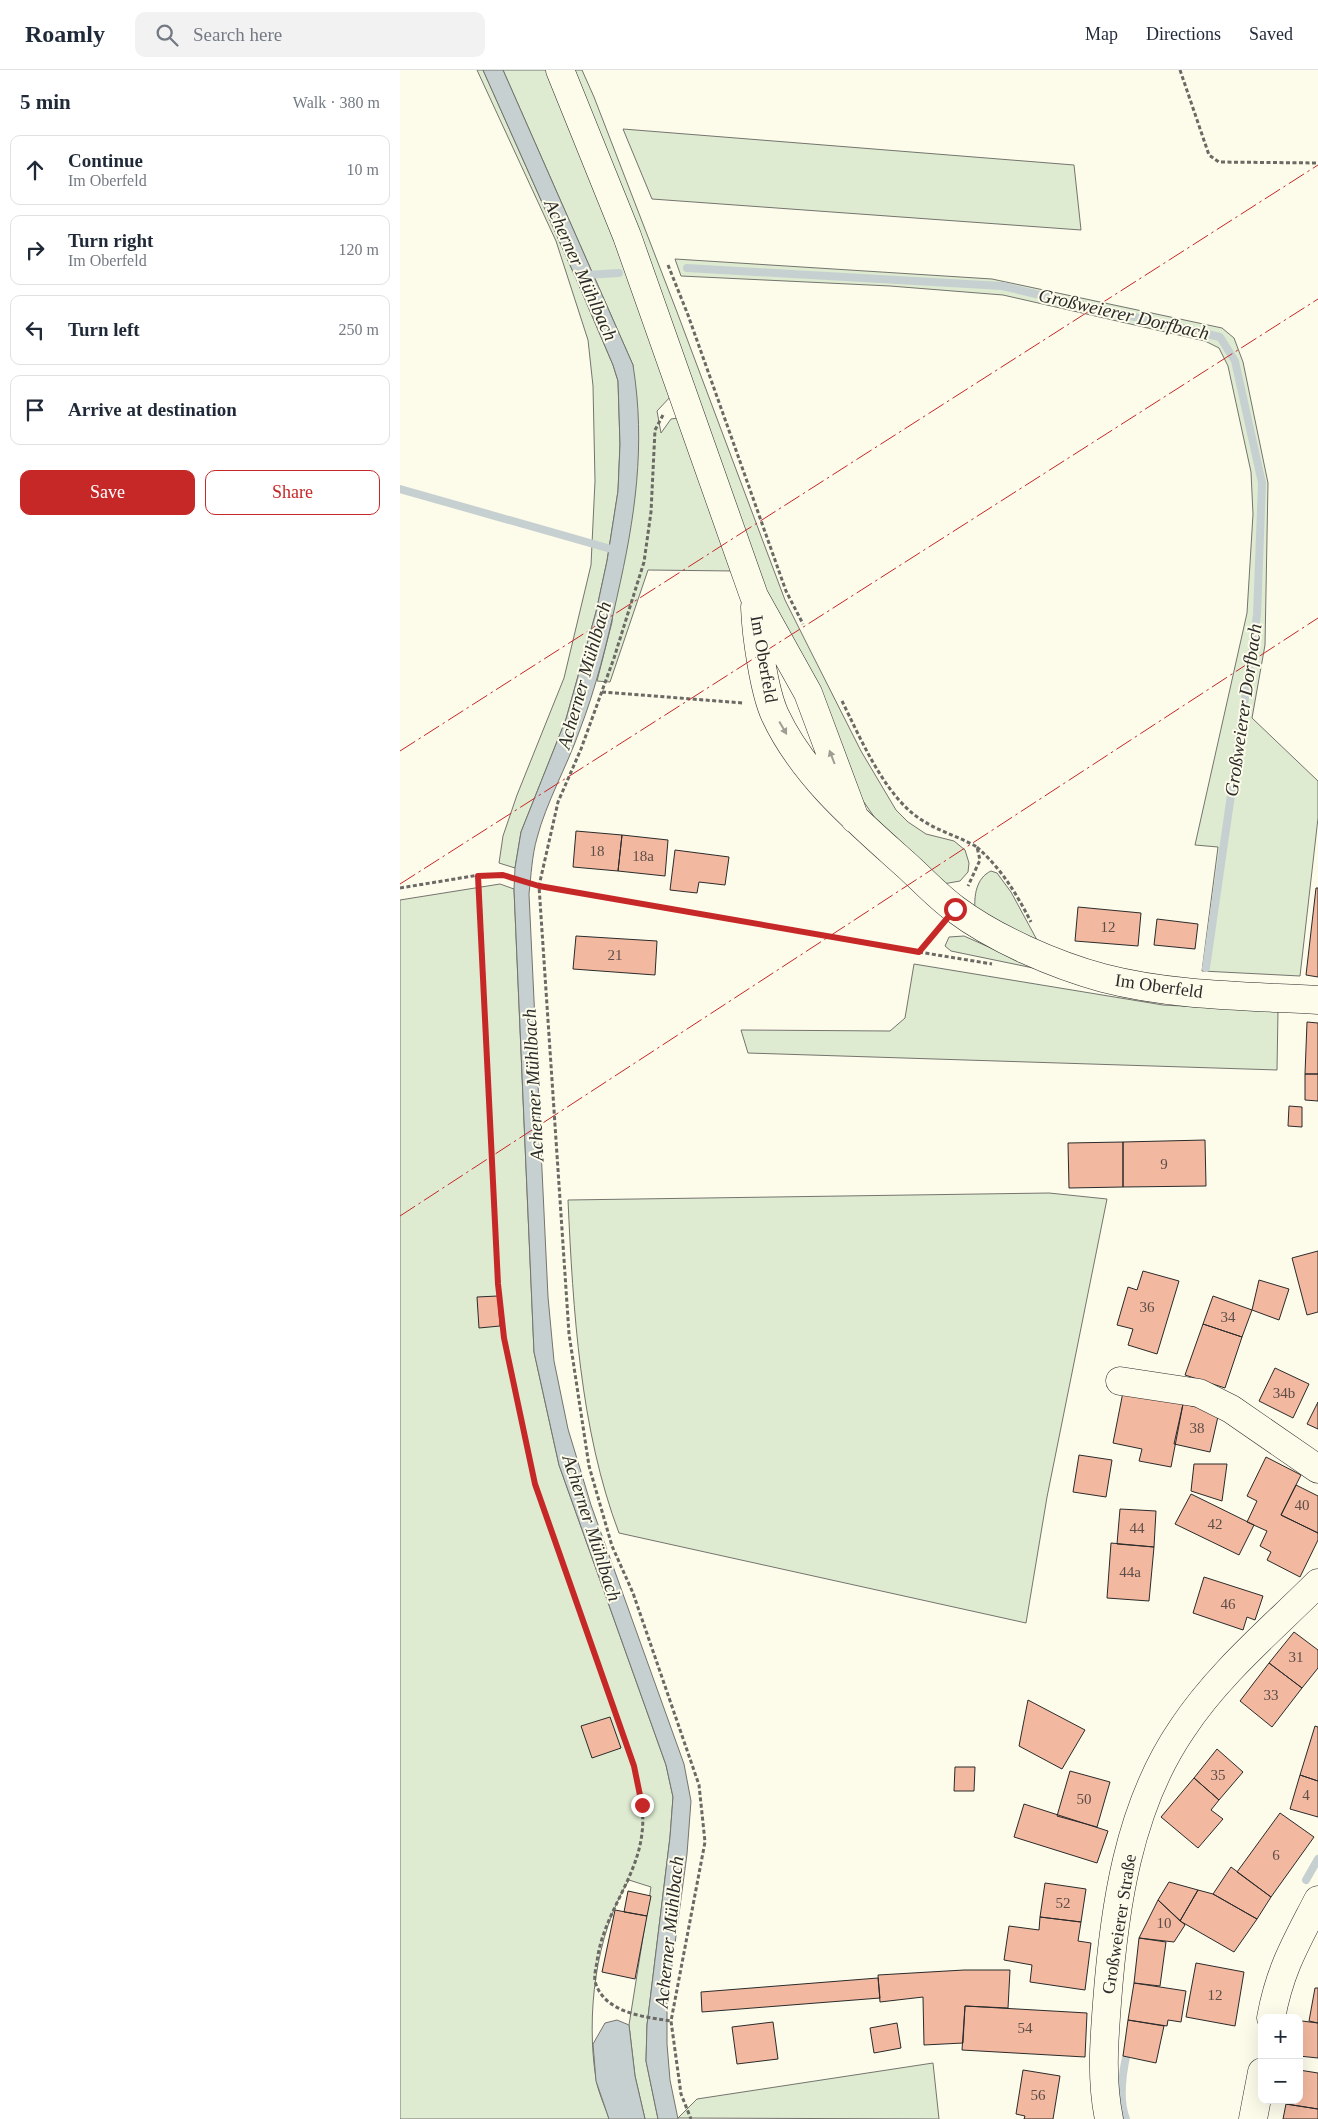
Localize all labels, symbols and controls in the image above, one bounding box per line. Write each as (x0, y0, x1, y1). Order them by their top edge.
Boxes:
search box (135, 12, 485, 57)
text: Roamly (25, 21, 105, 47)
icon: search (153, 21, 181, 49)
text: Search here (193, 24, 282, 45)
text: Map (1085, 24, 1118, 44)
text: Directions (1146, 24, 1221, 44)
text: Saved (1249, 24, 1293, 44)
text: 5 min (20, 90, 71, 114)
text: Walk · 380 m (293, 94, 380, 111)
text: Continue (68, 150, 143, 171)
icon: ahead (21, 156, 49, 184)
text: 10 m (347, 161, 379, 178)
text: Im Oberfeld (68, 172, 147, 189)
water label: Acherner Mühlbach (540, 194, 622, 344)
text: Turn right (68, 230, 153, 251)
icon: right (21, 236, 49, 264)
text: 120 m (339, 241, 379, 258)
text: Im Oberfeld (68, 252, 147, 269)
water label: Großweierer Dorfbach (1037, 284, 1211, 344)
icon: left (21, 316, 49, 344)
text: Turn left (68, 319, 140, 340)
text: 250 m (339, 321, 379, 338)
icon: arrive (21, 396, 49, 424)
text: Arrive at destination (68, 399, 237, 420)
button: Save (20, 470, 195, 515)
button: Share (205, 470, 380, 515)
water label: Acherner Mühlbach (552, 599, 615, 753)
street label: Im Oberfeld (746, 614, 782, 704)
water label: Großweierer Dorfbach (1220, 622, 1266, 798)
one-way arrow (778, 721, 787, 734)
one-way arrow (828, 749, 835, 764)
house number: 18 (590, 843, 605, 859)
house number: 18a (632, 848, 654, 864)
route start (944, 898, 967, 921)
house number: 12 (1101, 919, 1116, 935)
house number: 21 (608, 947, 623, 963)
street label: Im Oberfeld (1114, 970, 1204, 1002)
water label: Acherner Mühlbach (519, 1008, 548, 1164)
house number: 9 (1160, 1156, 1168, 1172)
house number: 36 (1140, 1299, 1155, 1315)
house number: 34 (1221, 1309, 1236, 1325)
house number: 34b (1273, 1385, 1295, 1401)
house number: 38 (1190, 1420, 1205, 1436)
water label: Acherner Mühlbach (558, 1450, 626, 1604)
house number: 40 (1295, 1497, 1310, 1513)
house number: 42 (1208, 1516, 1223, 1532)
house number: 44 (1130, 1520, 1145, 1536)
house number: 44a (1119, 1564, 1141, 1580)
house number: 46 (1221, 1596, 1236, 1612)
house number: 31 (1289, 1649, 1304, 1665)
house number: 33 (1264, 1687, 1279, 1703)
house number: 35 (1211, 1767, 1226, 1783)
house number: 4 (1302, 1787, 1310, 1803)
house number: 50 (1077, 1791, 1092, 1807)
route end (631, 1794, 654, 1817)
house number: 6 (1272, 1847, 1280, 1863)
street label: Großweierer Straße (1098, 1853, 1140, 1995)
water label: Acherner Mühlbach (650, 1855, 687, 2011)
house number: 52 (1056, 1895, 1071, 1911)
house number: 10 (1157, 1915, 1172, 1931)
house number: 12 (1208, 1987, 1223, 2003)
map controls (1258, 2014, 1303, 2104)
button: + (1258, 2014, 1303, 2059)
house number: 54 (1018, 2020, 1033, 2036)
button: − (1258, 2059, 1303, 2104)
house number: 56 (1031, 2087, 1046, 2103)

